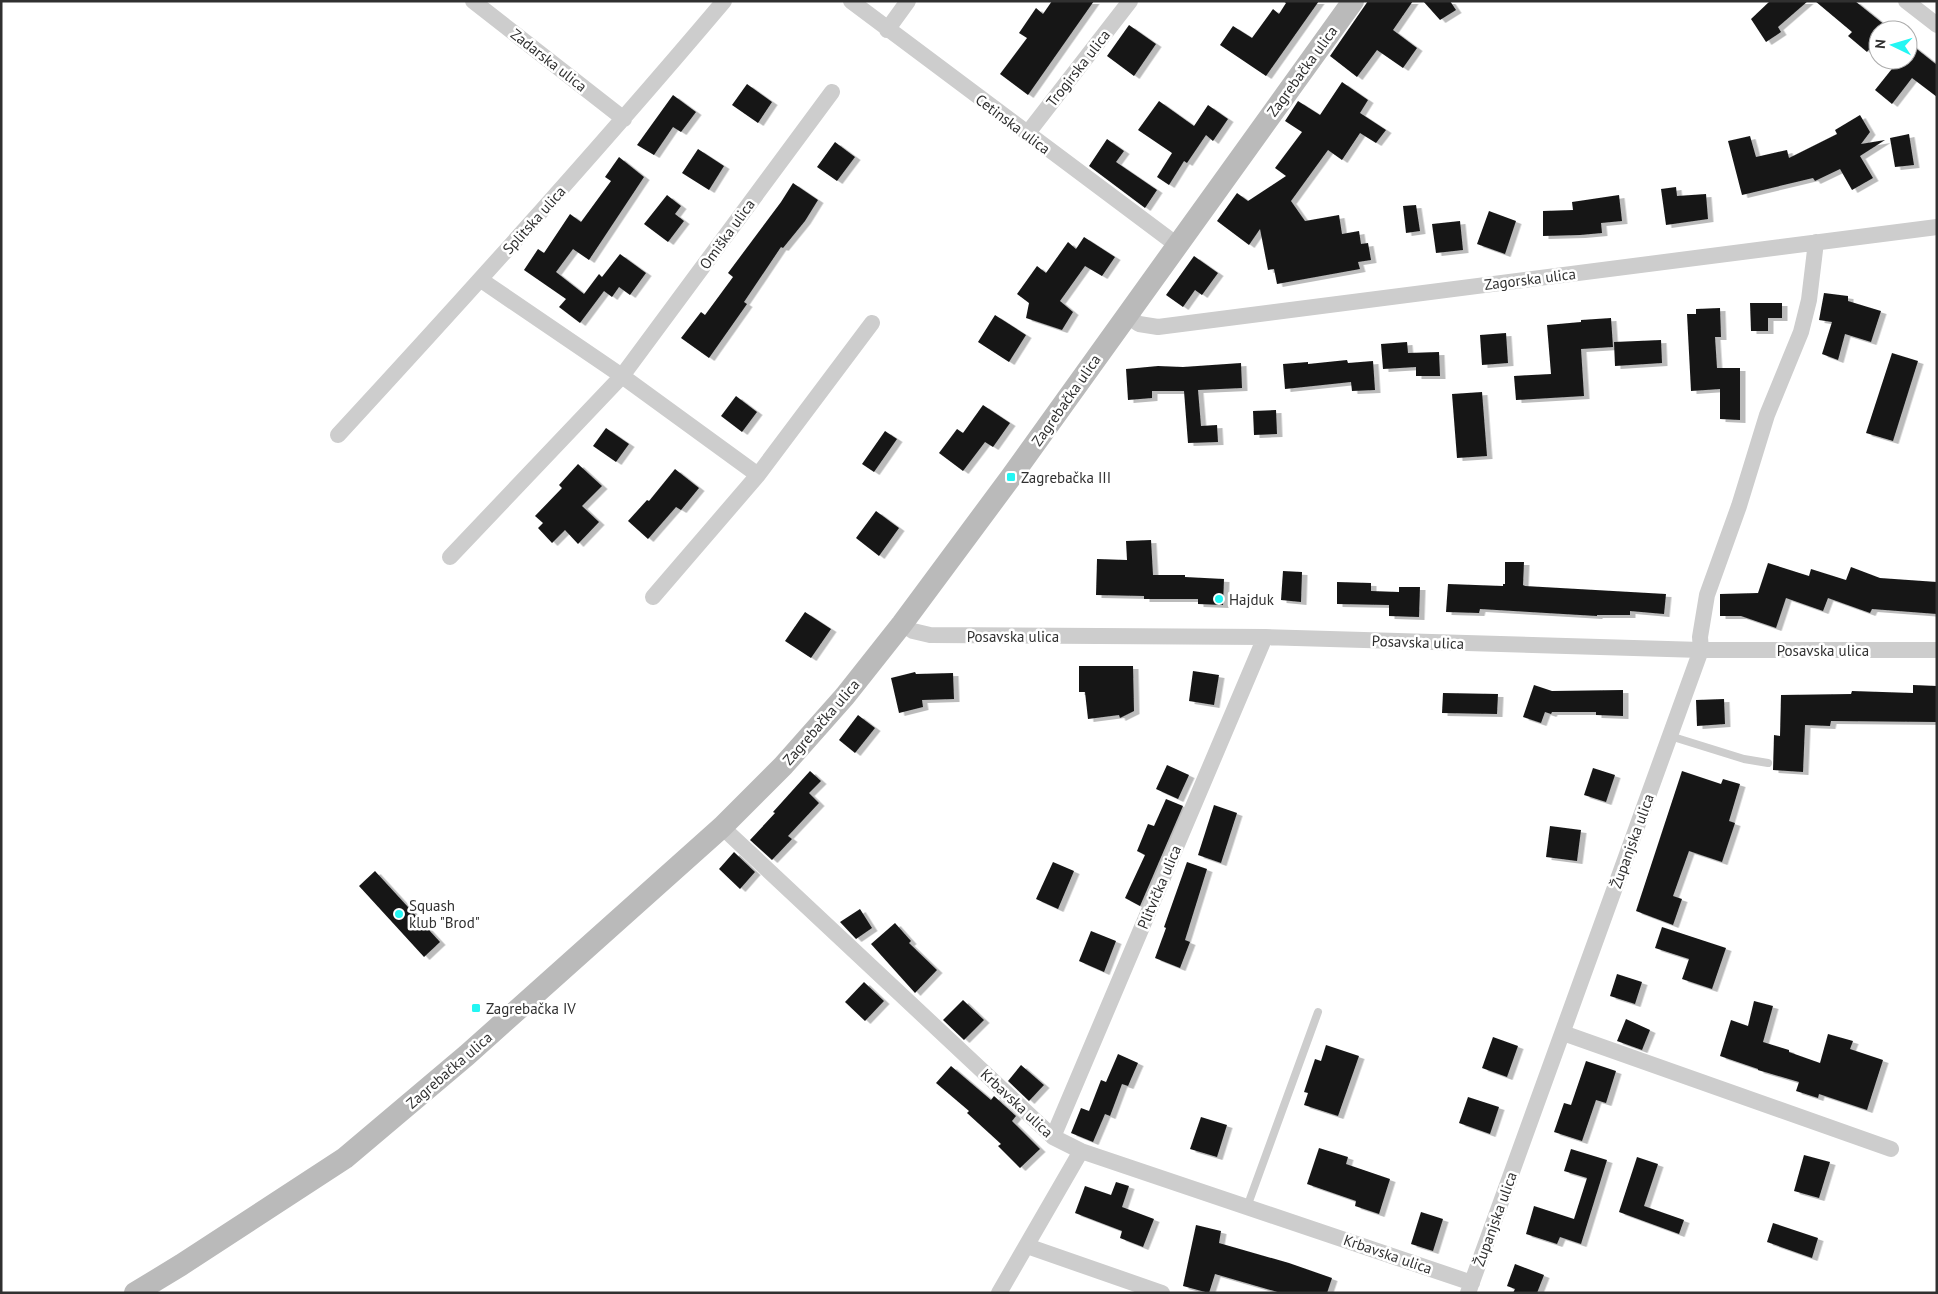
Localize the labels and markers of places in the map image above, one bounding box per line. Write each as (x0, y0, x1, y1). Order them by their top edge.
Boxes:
place label: Zagrebačka III (1021, 468, 1111, 487)
marker: Zagrebačka III (1005, 471, 1017, 483)
place label: Hajduk (1229, 590, 1275, 609)
marker: Hajduk (1213, 593, 1225, 605)
place label: Squash klub "Brod" (409, 896, 480, 932)
marker: Squash klub "Brod" (393, 908, 405, 920)
place label: Zagrebačka IV (486, 999, 576, 1018)
marker: Zagrebačka IV (470, 1002, 482, 1014)

